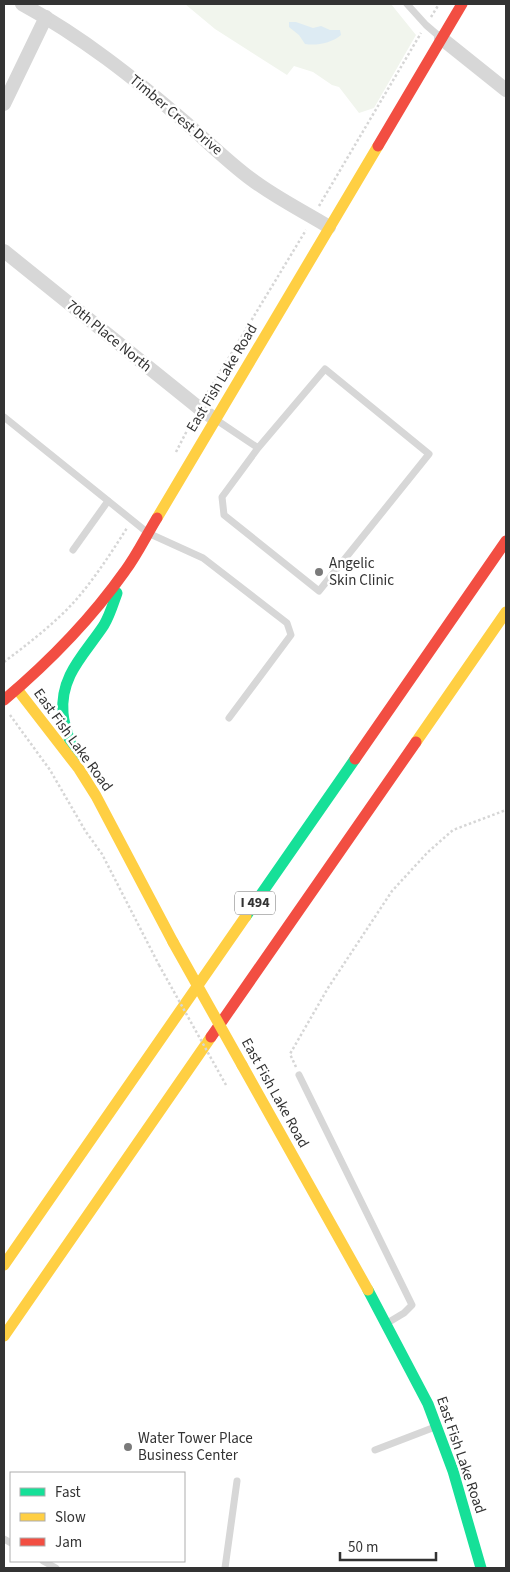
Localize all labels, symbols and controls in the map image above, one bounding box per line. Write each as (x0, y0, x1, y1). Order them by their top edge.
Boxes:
street label: Timber Crest Drive (125, 70, 227, 160)
street label: 70th Place North (62, 295, 156, 377)
street label: East Fish Lake Road (181, 320, 263, 436)
place label: Angelic Skin Clinic (329, 553, 394, 591)
marker: Angelic Skin Clinic (313, 566, 325, 578)
street label: East Fish Lake Road (28, 684, 118, 796)
road number: I 494 (235, 891, 275, 914)
street label: East Fish Lake Road (236, 1034, 314, 1152)
street label: East Fish Lake Road (431, 1394, 491, 1516)
place label: Water Tower Place Business Center (138, 1428, 253, 1466)
marker: Water Tower Place Business Center (122, 1441, 134, 1453)
legend (10, 1472, 185, 1562)
text: Fast (55, 1482, 81, 1503)
text: Slow (55, 1507, 86, 1528)
scale bar (340, 1530, 436, 1562)
text: Jam (55, 1532, 82, 1553)
text: 50 m (348, 1537, 378, 1558)

